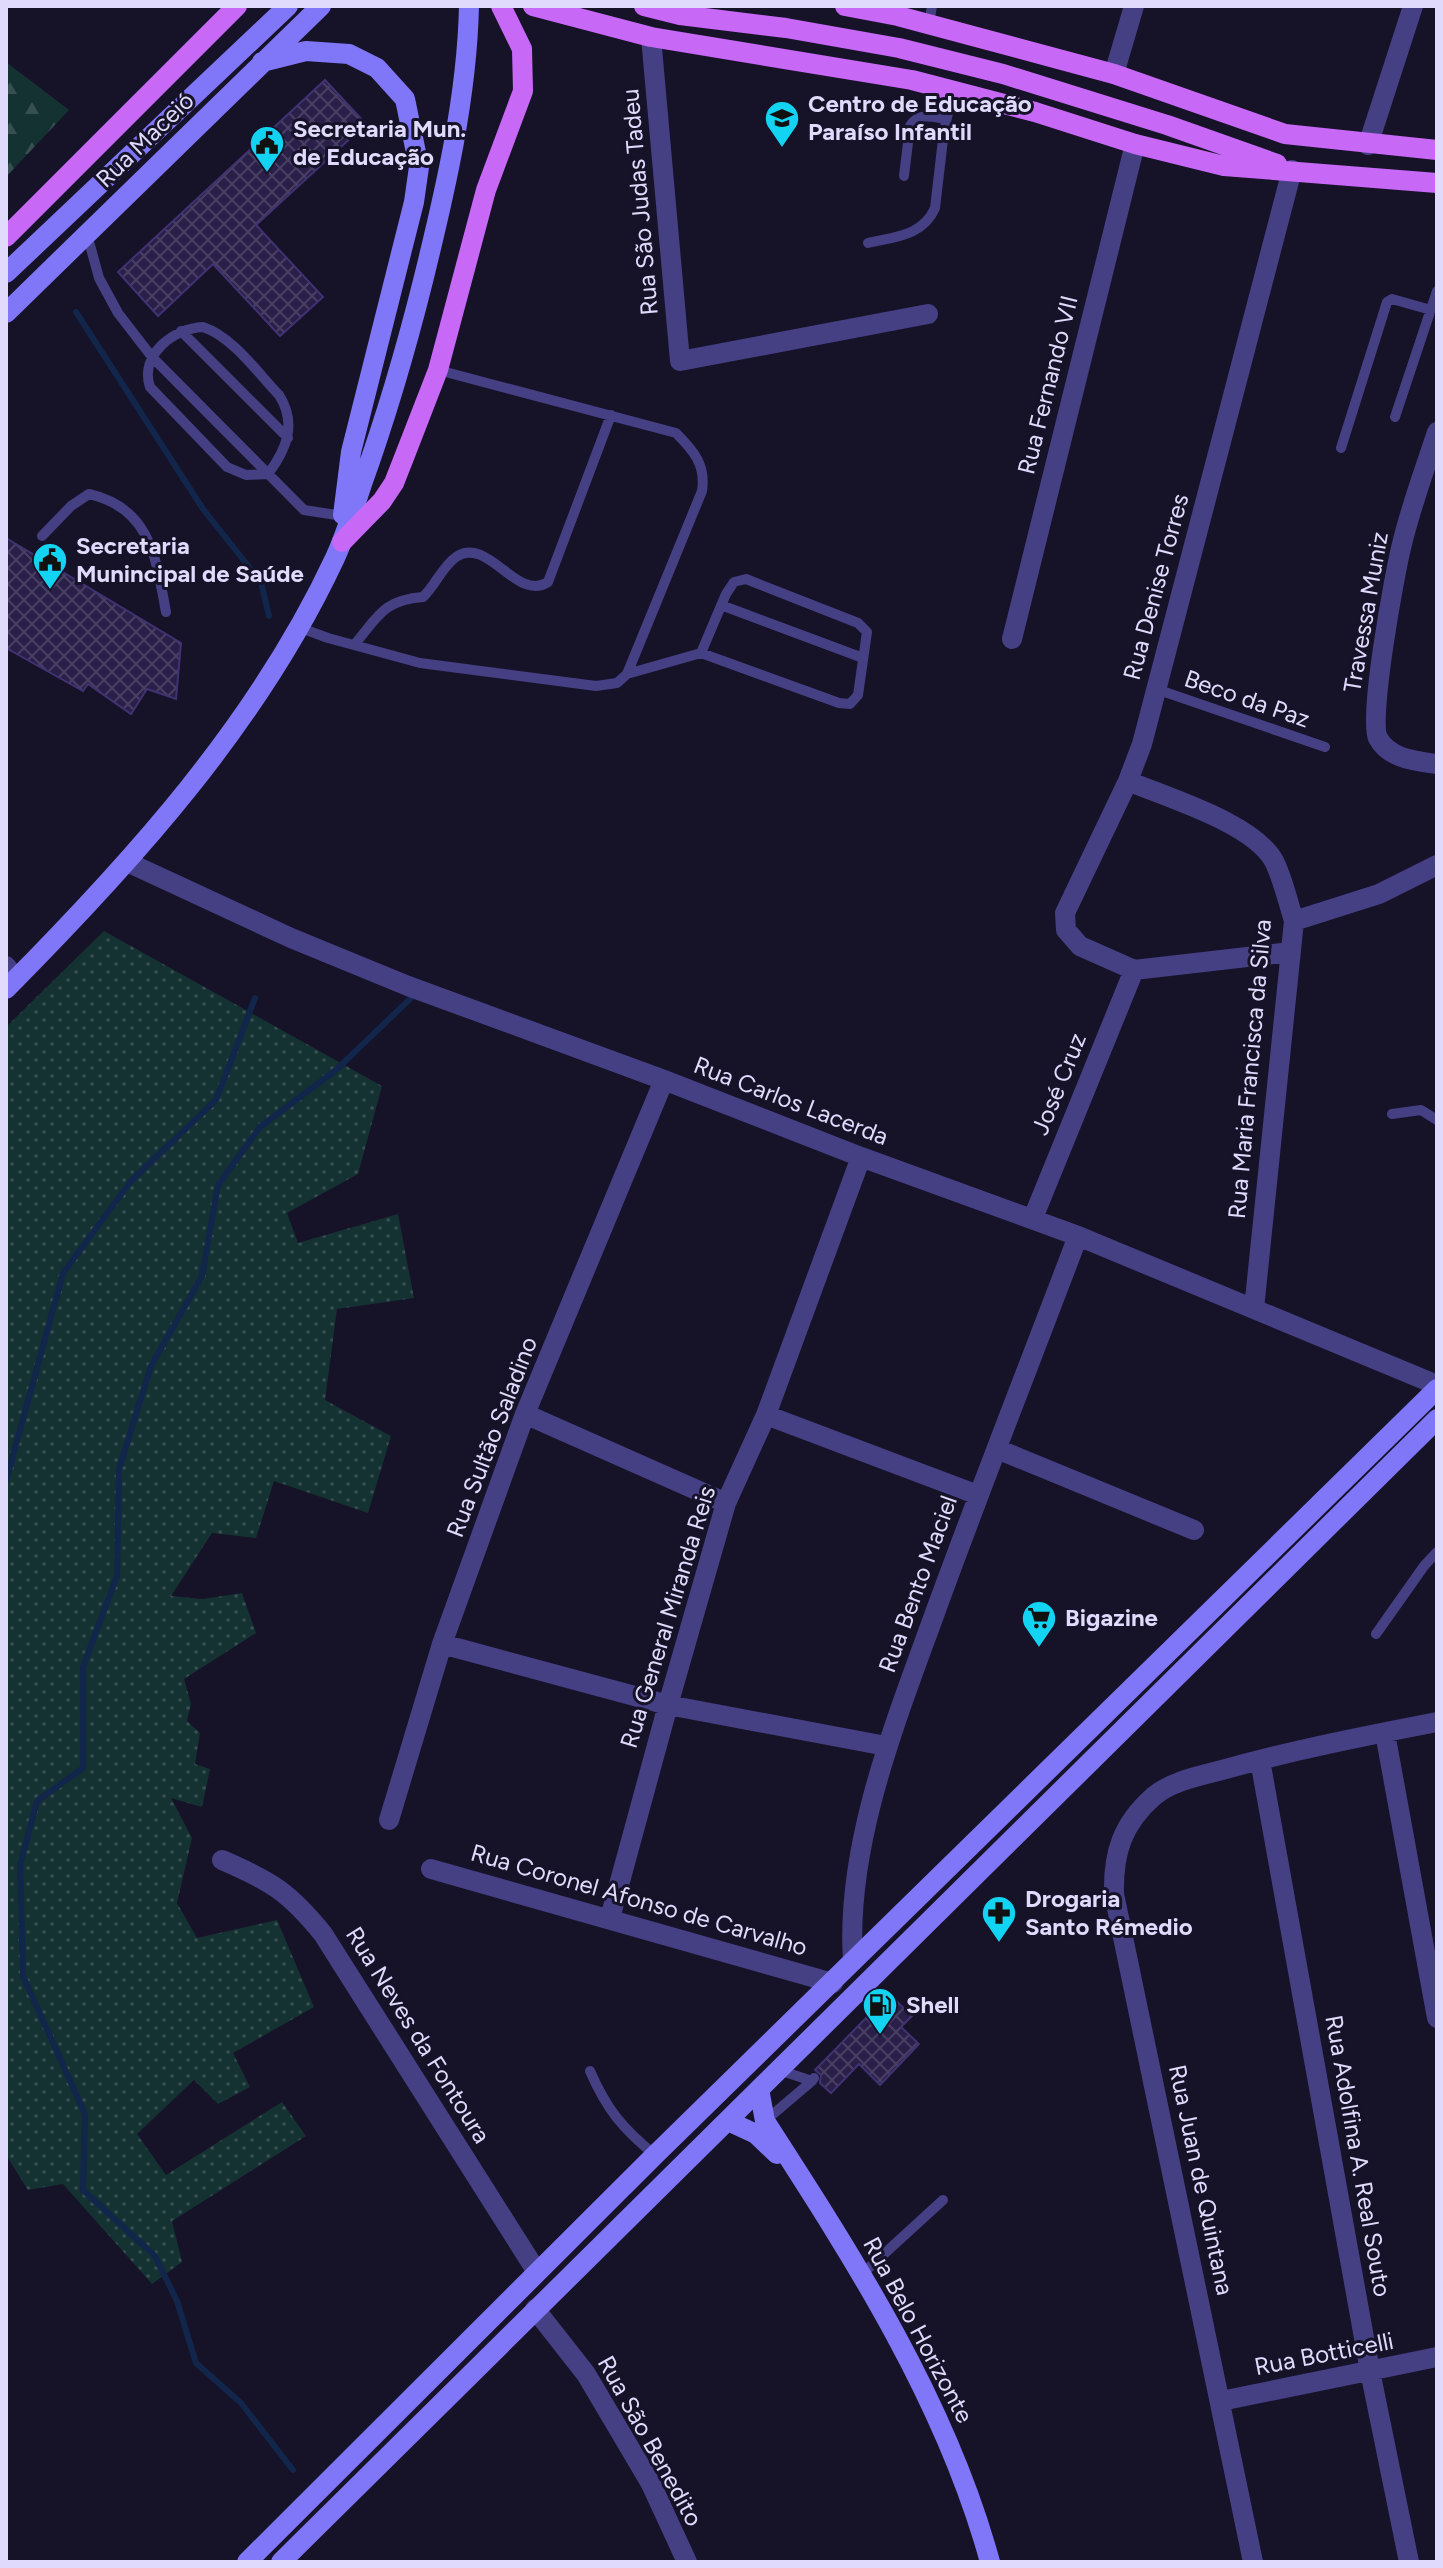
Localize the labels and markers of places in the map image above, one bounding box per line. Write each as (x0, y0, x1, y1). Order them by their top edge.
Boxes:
place label: Centro de Educação Paraíso Infantil (808, 89, 1032, 146)
school or university icon: Centro de Educação Paraíso Infantil (763, 99, 801, 149)
place label: Secretaria Mun. de Educação (293, 114, 466, 171)
public building icon: Secretaria Mun. de Educação (248, 124, 286, 174)
place label: Secretaria Munincipal de Saúde (76, 531, 304, 588)
public building icon: Secretaria Munincipal de Saúde (31, 541, 69, 591)
supermarket icon: Bigazine (1020, 1599, 1058, 1649)
place label: Bigazine (1065, 1603, 1158, 1632)
place label: Drogaria Santo Rémedio (1025, 1884, 1193, 1941)
pharmacy icon: Drogaria Santo Rémedio (980, 1894, 1018, 1944)
fuel station icon: Shell (861, 1986, 899, 2036)
place label: Shell (906, 1990, 959, 2019)

